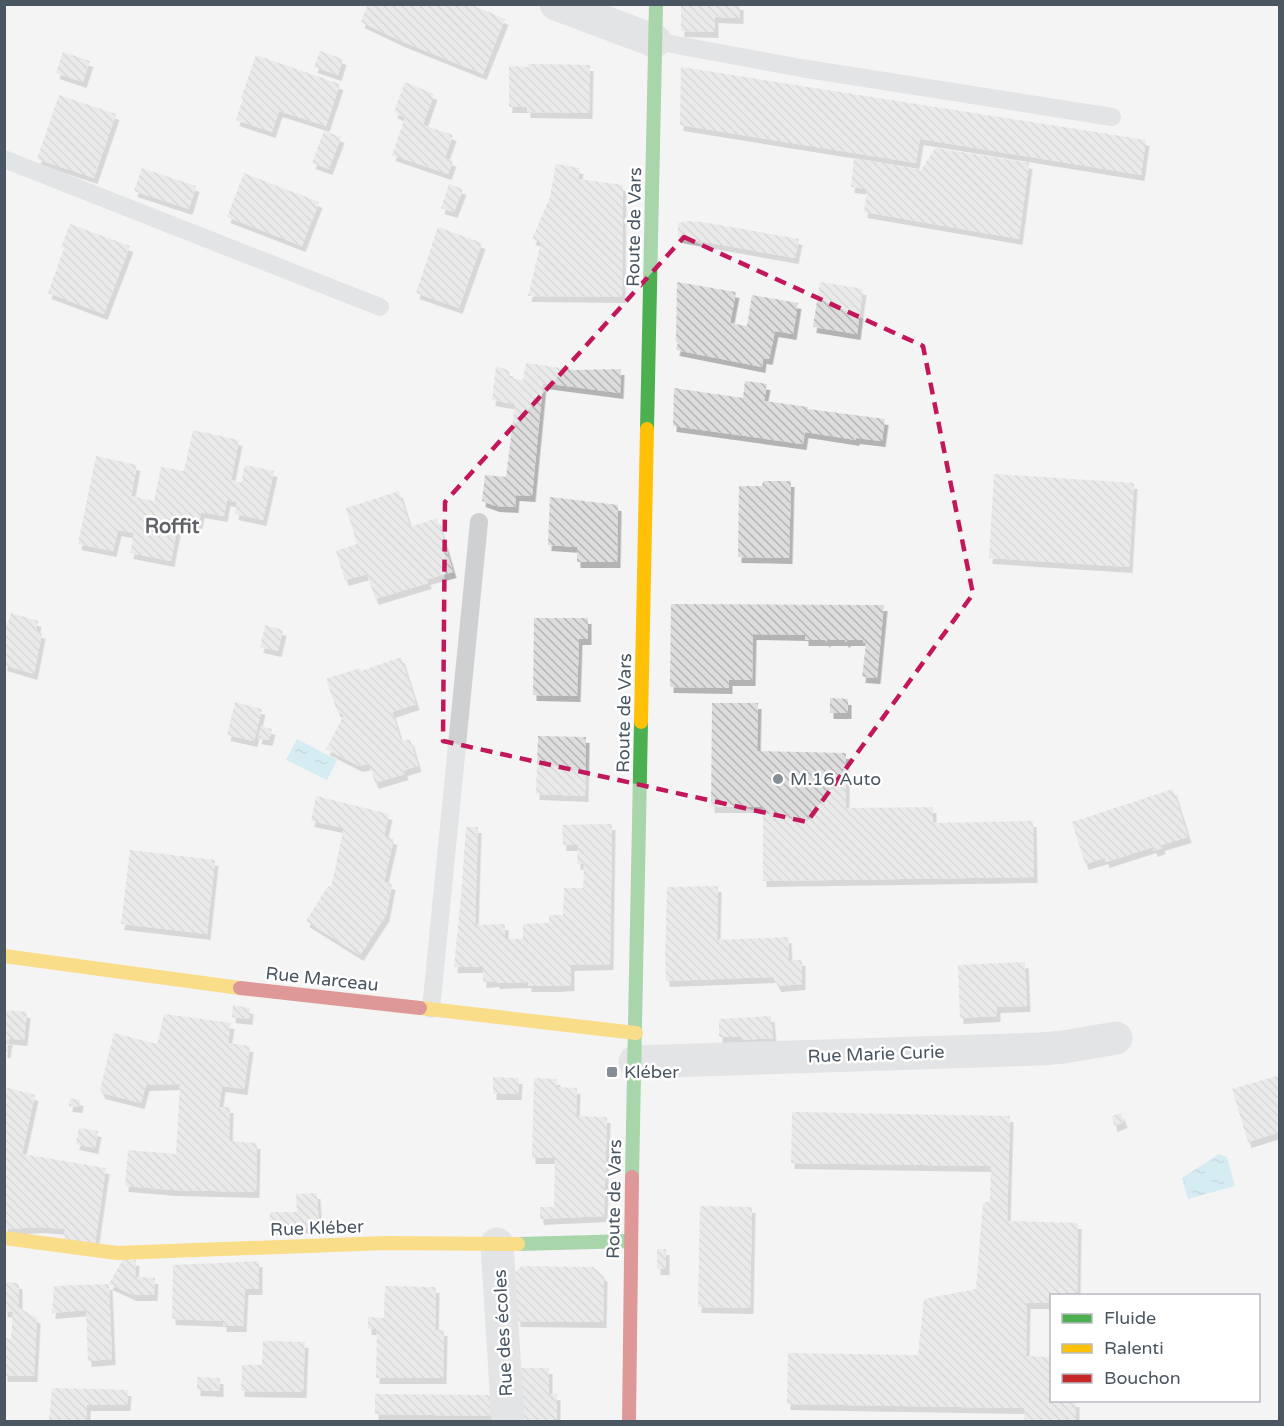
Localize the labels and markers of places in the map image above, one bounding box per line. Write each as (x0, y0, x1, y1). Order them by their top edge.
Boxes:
place label: M.16 Auto (790, 768, 881, 790)
marker: M.16 Auto (771, 772, 785, 786)
place label: Kléber (624, 1061, 679, 1083)
marker: Kléber (605, 1065, 619, 1079)

